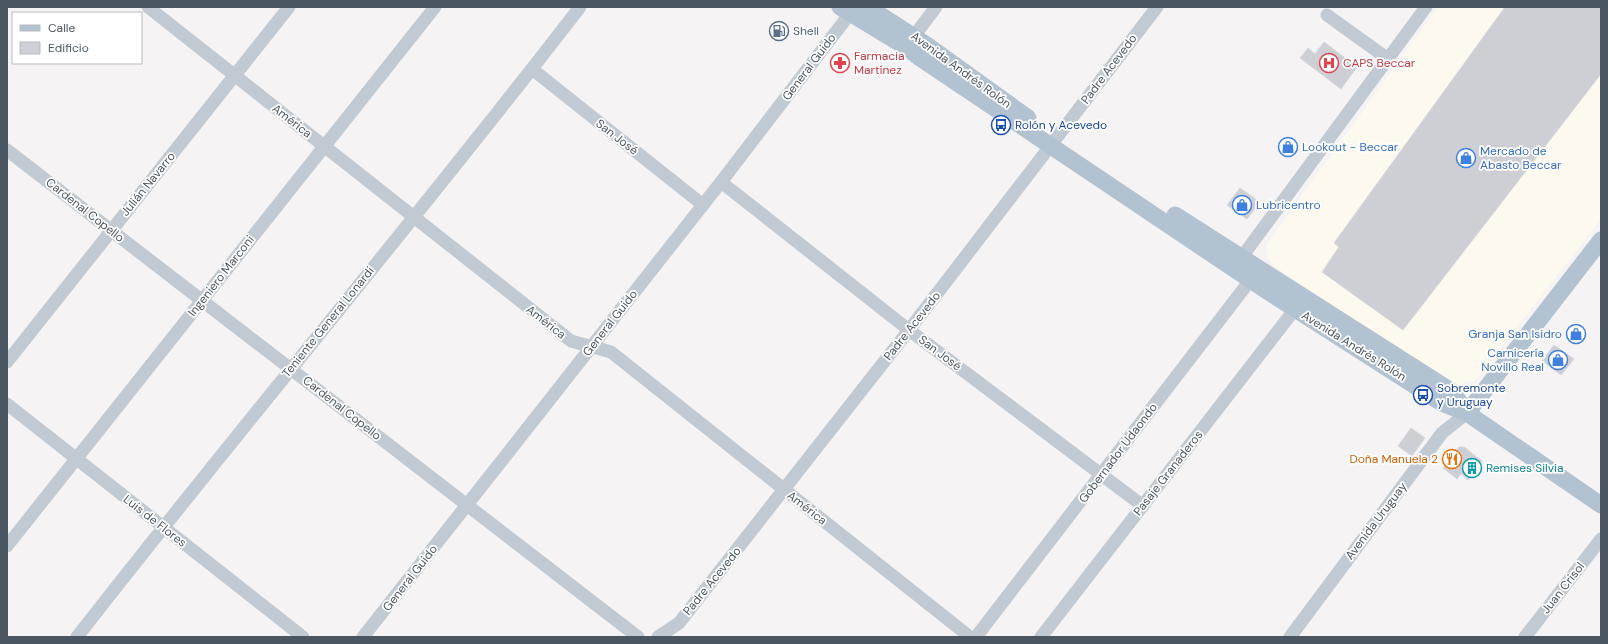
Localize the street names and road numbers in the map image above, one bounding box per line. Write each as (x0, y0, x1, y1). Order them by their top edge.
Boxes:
street label: Avenida Andrés Rolón (908, 28, 1014, 112)
street label: General Guido (779, 30, 839, 104)
street label: Padre Acevedo (1077, 31, 1141, 107)
street label: América (269, 100, 315, 142)
street label: San José (593, 115, 642, 159)
street label: Julián Navarro (117, 149, 179, 219)
street label: Cardenal Copello (42, 174, 128, 246)
street label: Ingeniero Marconi (184, 232, 258, 320)
street label: Teniente General Lonardi (278, 263, 378, 381)
street label: General Guido (579, 287, 641, 359)
street label: Padre Acevedo (880, 288, 944, 364)
street label: América (523, 301, 569, 343)
street label: Avenida Andrés Rolón (1299, 307, 1409, 385)
street label: San José (915, 332, 965, 374)
street label: Cardenal Copello (299, 372, 385, 444)
street label: Gobernador Udaondo (1075, 400, 1161, 506)
street label: Pasaje Granaderos (1130, 427, 1206, 519)
street label: Avenida Uruguay (1342, 479, 1411, 563)
street label: América (784, 487, 830, 529)
street label: Luis de Flores (120, 491, 190, 551)
street label: General Guido (379, 542, 441, 614)
street label: Padre Acevedo (679, 544, 745, 618)
street label: Juan Crisol (1538, 559, 1588, 617)

